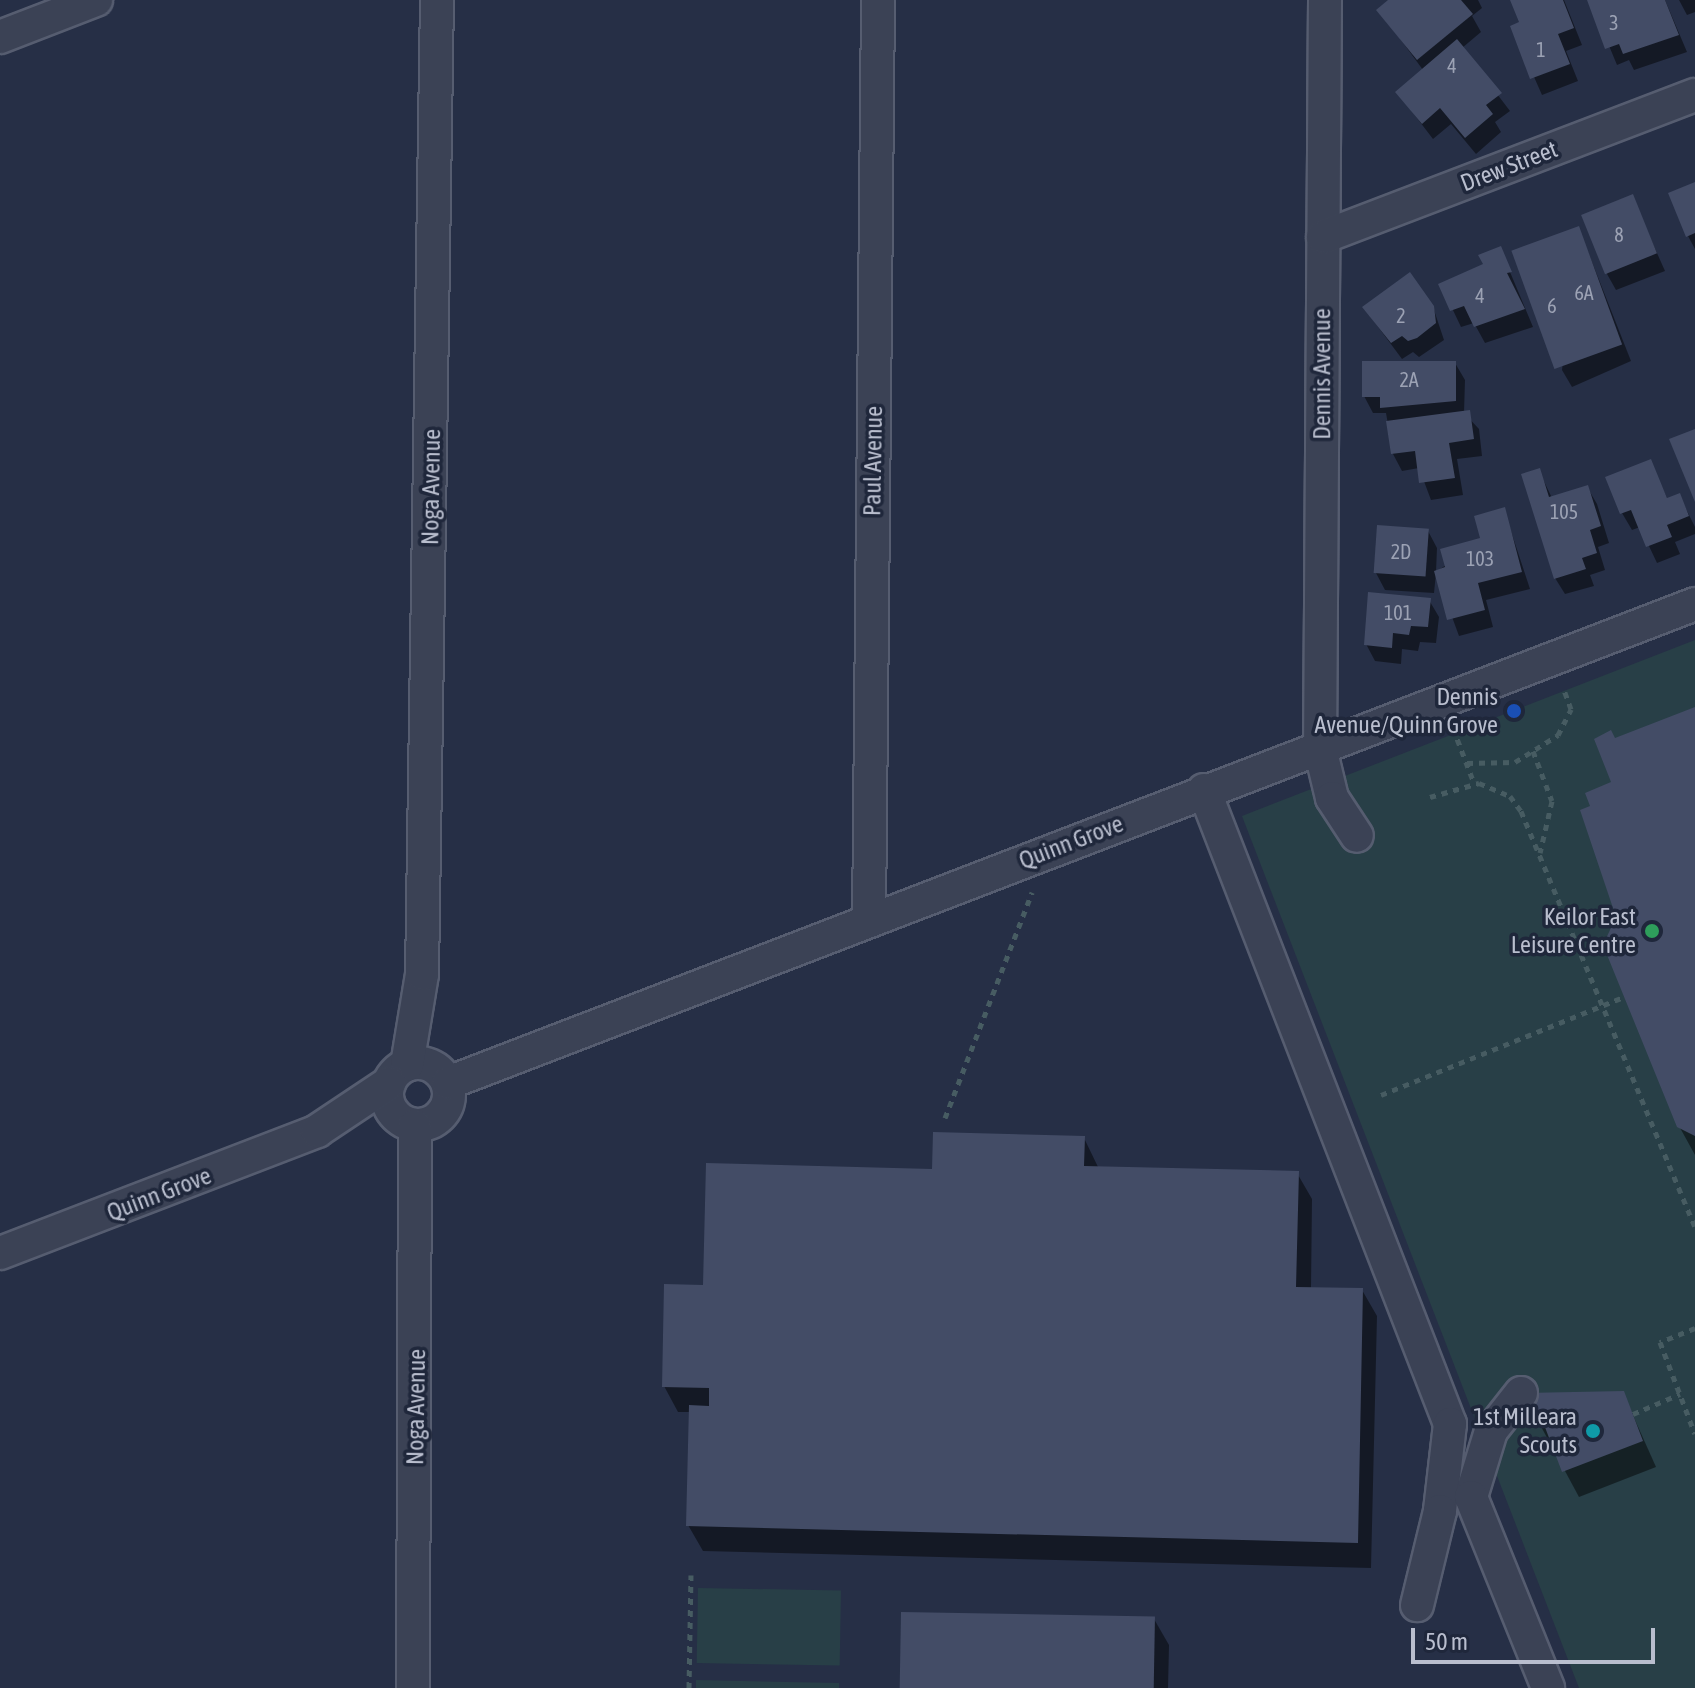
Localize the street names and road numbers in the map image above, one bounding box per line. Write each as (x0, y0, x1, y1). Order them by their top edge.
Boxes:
street label: Drew Street (1456, 134, 1562, 198)
street label: Dennis Avenue (1308, 308, 1336, 440)
street label: Paul Avenue (858, 406, 888, 516)
street label: Noga Avenue (416, 429, 446, 545)
street label: Quinn Grove (1015, 809, 1127, 875)
street label: Quinn Grove (103, 1161, 215, 1227)
street label: Noga Avenue (401, 1349, 431, 1465)

